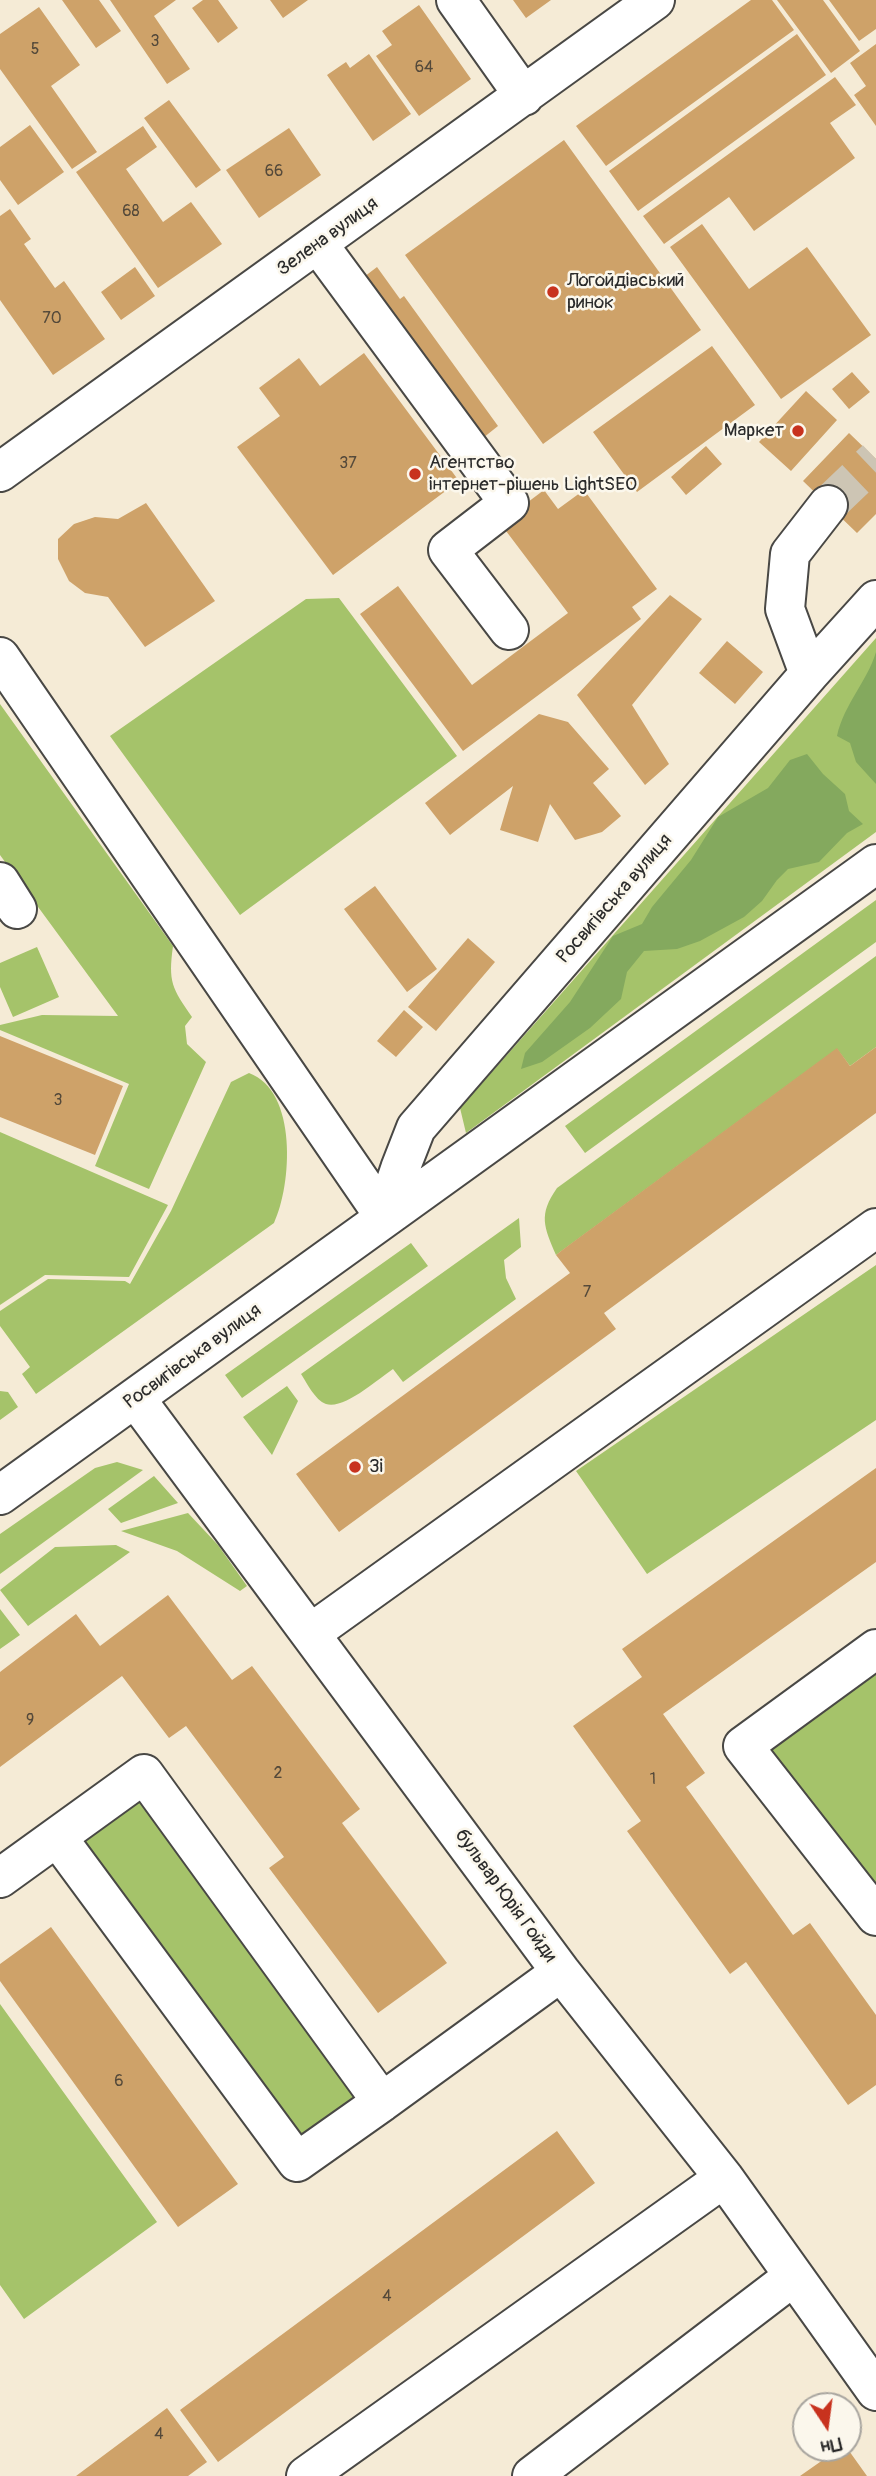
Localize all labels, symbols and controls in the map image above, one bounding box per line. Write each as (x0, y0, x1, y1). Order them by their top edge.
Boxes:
house number: 3 (151, 32, 159, 52)
house number: 5 (31, 40, 39, 60)
house number: 64 (415, 58, 433, 78)
house number: 66 (265, 162, 283, 182)
street label: Зелена вулиця (273, 193, 383, 281)
house number: 68 (122, 202, 140, 222)
place label: Логойдівський ринок (567, 270, 684, 314)
marker: Логойдівський ринок (545, 284, 561, 300)
house number: 70 (42, 309, 62, 329)
place label: Маркет (724, 420, 784, 442)
marker: Маркет (790, 423, 806, 439)
place label: Агентство інтернет-рішень LightSEO (429, 452, 637, 496)
house number: 37 (339, 454, 357, 474)
marker: Агентство інтернет-рішень LightSEO (407, 466, 423, 482)
street label: Росвигівська вулиця (553, 830, 677, 968)
house number: 3 (54, 1091, 62, 1111)
house number: 7 (583, 1283, 591, 1303)
street label: Росвигівська вулиця (120, 1300, 266, 1414)
place label: 3і (369, 1456, 383, 1478)
marker: 3і (347, 1459, 363, 1475)
house number: 9 (26, 1711, 34, 1731)
house number: 2 (274, 1764, 282, 1784)
house number: 1 (650, 1770, 656, 1790)
street label: бульвар Юрія Гойди (449, 1825, 561, 1967)
house number: 6 (114, 2072, 124, 2092)
house number: 4 (382, 2287, 392, 2307)
north arrow (792, 2392, 862, 2462)
house number: 4 (154, 2425, 164, 2445)
text: Пн (818, 2431, 844, 2460)

